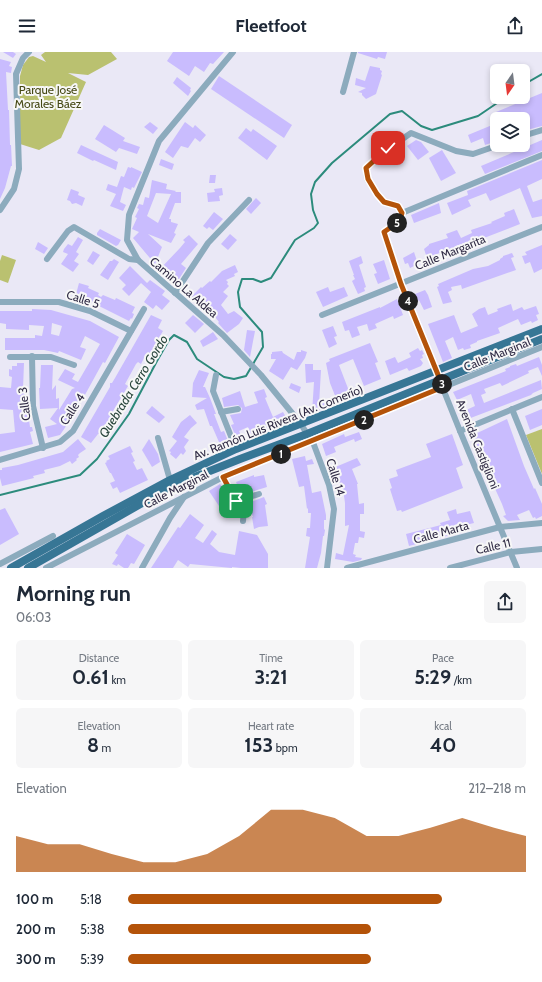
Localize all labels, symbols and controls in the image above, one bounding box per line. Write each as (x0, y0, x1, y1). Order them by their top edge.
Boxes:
icon: menu (16, 15, 38, 37)
text: Fleetfoot (235, 15, 307, 37)
icon: share (504, 15, 526, 37)
north arrow (490, 64, 530, 104)
map controls (490, 64, 530, 152)
park label: Parque José Morales Báez (15, 82, 82, 111)
button: layers (490, 112, 530, 152)
pin (371, 131, 405, 165)
icon: check (377, 137, 399, 159)
pin: 5 (387, 213, 407, 233)
text: 5 (394, 216, 400, 230)
street label: Calle Margarita (413, 231, 488, 273)
street label: Camino La Aldea (147, 253, 221, 321)
street label: Calle 5 (64, 287, 102, 311)
pin: 4 (398, 291, 418, 311)
text: 4 (405, 294, 411, 308)
water label: Quebrada Cerro Gordo (95, 331, 171, 440)
street label: Calle Marginal (461, 334, 533, 374)
pin: 3 (432, 374, 452, 394)
text: 3 (439, 377, 445, 391)
street label: Av. Ramón Luis Rivera (Av. Comerío) (191, 381, 365, 463)
street label: Calle 3 (14, 386, 34, 422)
street label: Calle 4 (56, 390, 88, 428)
street label: Avenida Castiglioni (453, 397, 503, 491)
pin: 2 (354, 410, 374, 430)
text: 2 (361, 413, 367, 427)
pin: 1 (271, 444, 291, 464)
text: 1 (279, 447, 283, 461)
street label: Calle 14 (323, 456, 349, 498)
street label: Calle Marginal (141, 466, 211, 512)
pin (219, 484, 253, 518)
icon: arrive (225, 490, 247, 512)
street label: Calle Marta (412, 517, 471, 547)
street label: Calle 11 (474, 535, 512, 557)
text: Morning run (16, 580, 131, 607)
button: share (484, 581, 526, 623)
text: 06:03 (16, 609, 51, 625)
text: Distance (79, 651, 119, 665)
text: Time (259, 651, 283, 665)
text: Pace (432, 651, 454, 665)
text: 0.61 (72, 665, 109, 689)
text: 3:21 (254, 665, 288, 689)
text: 5:29 (414, 665, 451, 689)
text: km (109, 673, 126, 687)
text: /km (451, 673, 472, 687)
text: Elevation (78, 719, 120, 733)
text: Heart rate (248, 719, 294, 733)
text: kcal (434, 719, 452, 733)
text: 8 (87, 733, 99, 757)
text: 153 (244, 733, 273, 757)
text: 40 (430, 733, 456, 757)
text: m (99, 741, 111, 755)
text: bpm (273, 741, 298, 755)
text: Elevation (16, 780, 67, 796)
text: 212–218 m (468, 780, 526, 796)
text: 100 m (16, 891, 53, 907)
text: 5:18 (80, 891, 102, 907)
text: 200 m (16, 921, 55, 937)
text: 5:38 (80, 921, 105, 937)
text: 300 m (16, 951, 56, 967)
text: 5:39 (80, 951, 104, 967)

